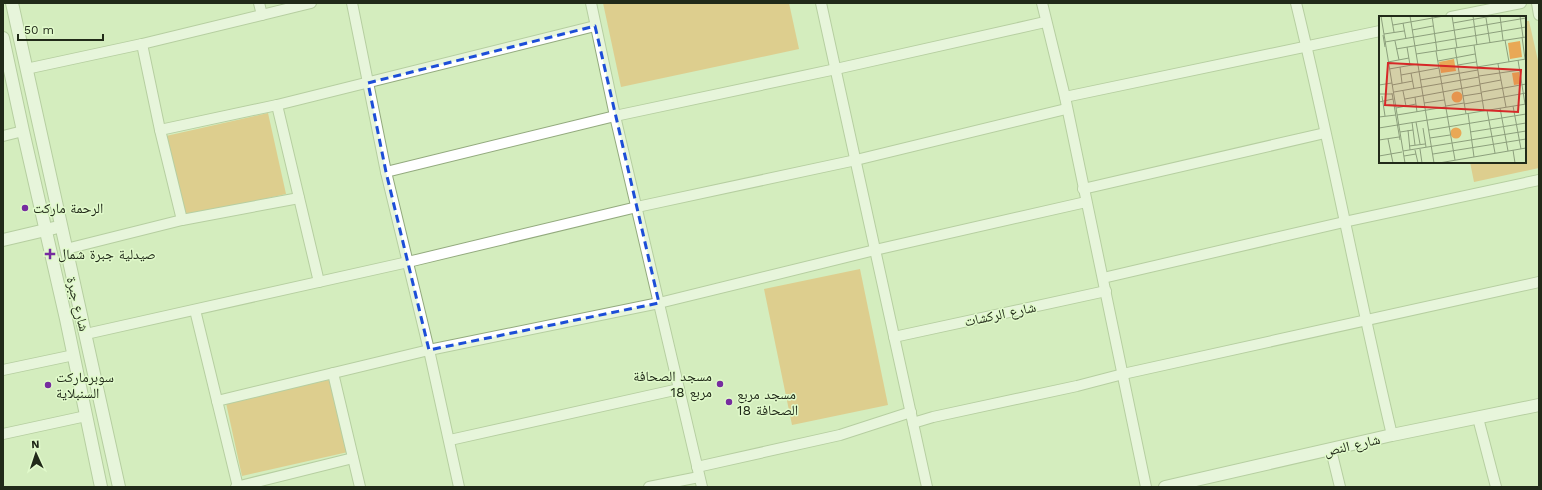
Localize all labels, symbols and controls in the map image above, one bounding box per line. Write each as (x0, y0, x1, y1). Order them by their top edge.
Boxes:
scale bar (18, 16, 103, 42)
inset map (1379, 16, 1526, 163)
text: 50 m (24, 23, 54, 37)
place label: الرحمة ماركت (33, 200, 103, 217)
marker: الرحمة ماركت (20, 203, 30, 213)
place label: صيدلية جبرة شمال (58, 246, 156, 263)
marker: صيدلية جبرة شمال (45, 249, 55, 259)
street label: شارع جبرة (62, 275, 93, 333)
street label: شارع الركشات (963, 299, 1038, 331)
place label: مسجد الصحافة مربع 18 (633, 368, 712, 402)
place label: سوبرماركت السنبلاية (56, 369, 114, 401)
marker: مسجد الصحافة مربع 18 (715, 379, 725, 389)
marker: سوبرماركت السنبلاية (43, 380, 53, 390)
place label: مسجد مربع 18 الصحافة (737, 386, 798, 418)
marker: مسجد مربع 18 الصحافة (724, 397, 734, 407)
street label: شارع النص (1322, 431, 1382, 461)
north arrow (16, 434, 56, 474)
text: N (31, 438, 40, 451)

